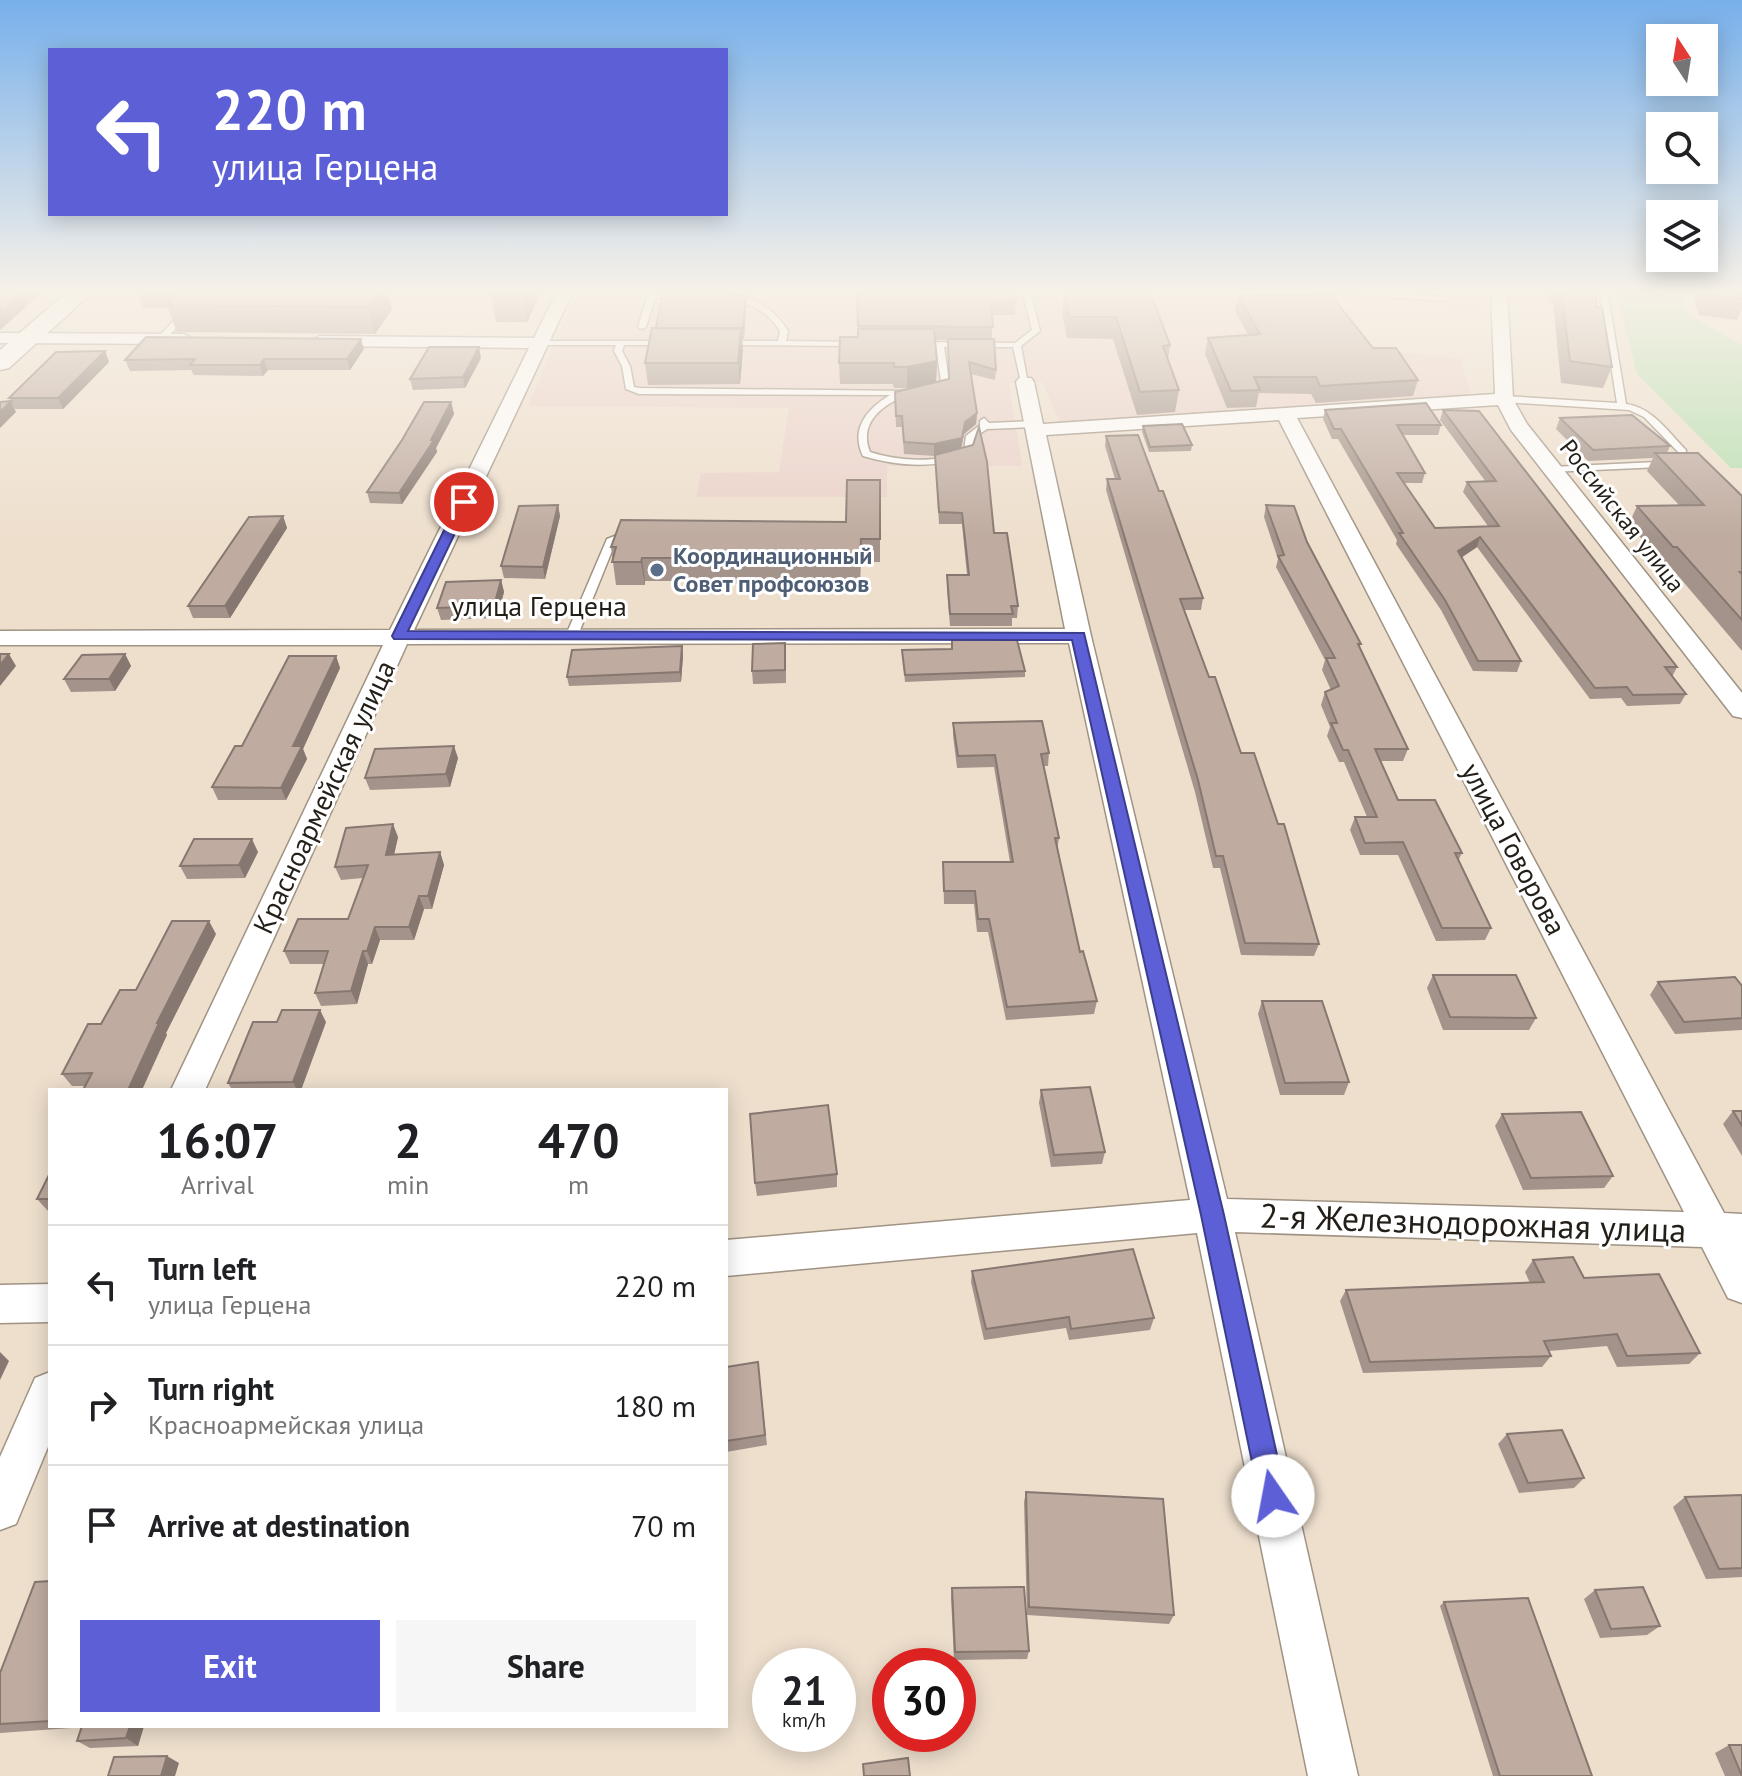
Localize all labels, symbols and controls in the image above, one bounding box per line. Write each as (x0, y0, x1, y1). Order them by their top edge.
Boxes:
north arrow (1646, 24, 1718, 96)
map controls (1646, 24, 1718, 272)
text: 220 m (212, 73, 367, 145)
icon: left (80, 80, 184, 184)
button: search (1646, 112, 1718, 184)
text: улица Герцена (212, 143, 438, 190)
button: layers (1646, 200, 1718, 272)
street label: Российская улица (1553, 433, 1692, 598)
pin (430, 468, 498, 536)
icon: arrive (442, 480, 486, 524)
place label: Координационный Совет профсоюзов (673, 540, 872, 599)
marker: Координационный Совет профсоюзов (648, 561, 666, 579)
street label: улица Герцена (451, 587, 627, 624)
street label: Красноармейская улица (244, 654, 403, 939)
street label: улица Говорова (1453, 756, 1575, 941)
text: 16:07 (157, 1109, 278, 1171)
text: 2 (394, 1109, 422, 1171)
text: 470 (538, 1109, 619, 1171)
text: Arrival (181, 1168, 254, 1201)
text: min (387, 1168, 429, 1201)
text: m (568, 1168, 589, 1201)
street label: 2-я Железнодорожная улица (1259, 1193, 1687, 1251)
text: Turn left (148, 1249, 256, 1288)
icon: left (80, 1263, 124, 1307)
text: 220 m (615, 1266, 696, 1305)
text: улица Герцена (148, 1288, 311, 1321)
text: Turn right (148, 1369, 274, 1408)
icon: right (80, 1383, 124, 1427)
text: 180 m (615, 1386, 696, 1425)
text: Красноармейская улица (148, 1408, 424, 1441)
position arrow (1231, 1454, 1315, 1538)
icon: arrive (80, 1503, 124, 1547)
text: Arrive at destination (148, 1506, 410, 1545)
text: 70 m (631, 1506, 696, 1545)
button: Exit (80, 1620, 380, 1712)
button: Share (396, 1620, 696, 1712)
speed limit sign: 30 (872, 1648, 976, 1752)
text: 21 (781, 1664, 827, 1716)
text: km/h (782, 1707, 826, 1733)

